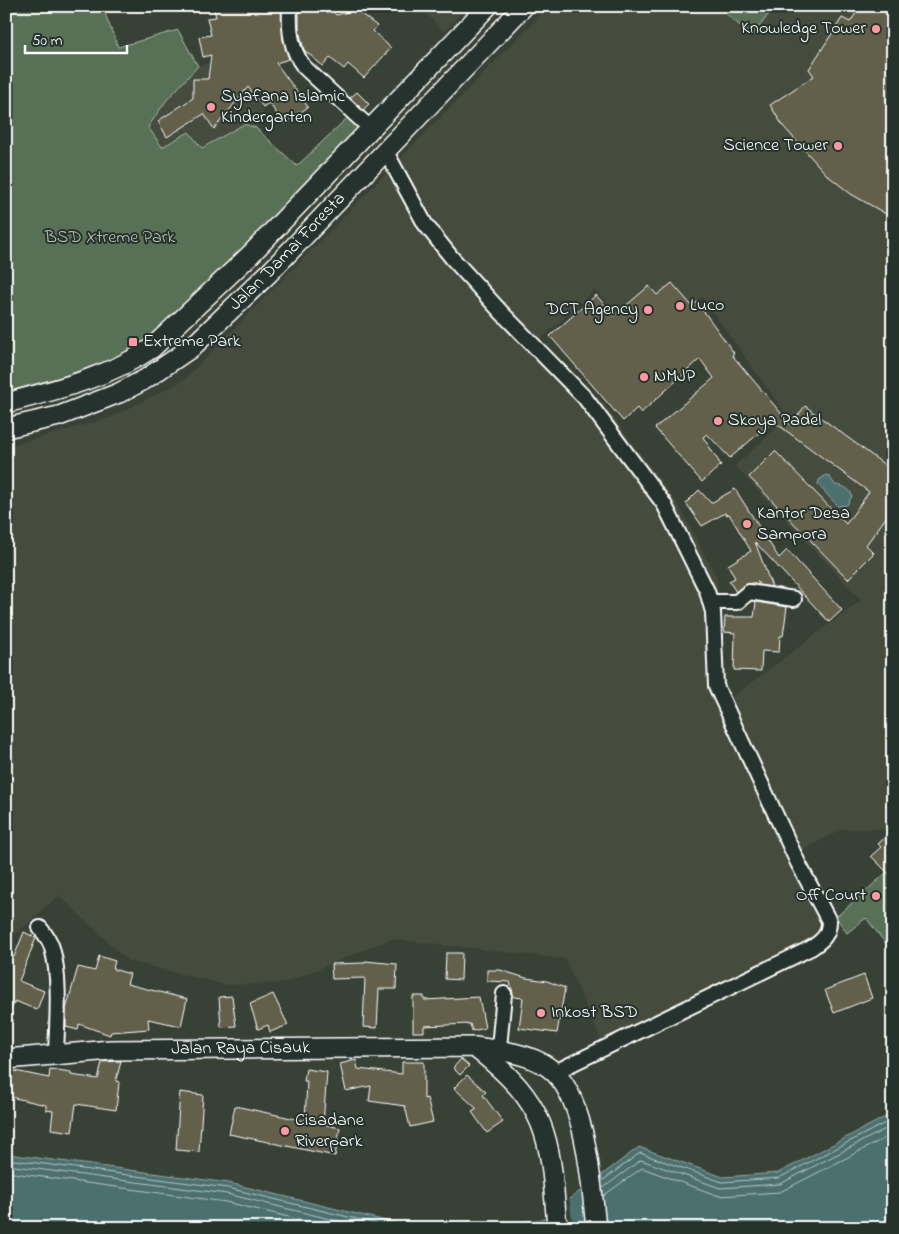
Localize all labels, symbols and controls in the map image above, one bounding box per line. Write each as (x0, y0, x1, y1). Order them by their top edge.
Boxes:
place label: Knowledge Tower (741, 16, 866, 43)
scale bar (25, 22, 128, 54)
marker: Knowledge Tower (870, 23, 882, 35)
text: 50 m (32, 30, 63, 52)
place label: Syafana Islamic Kindergarten (221, 84, 345, 132)
marker: Syafana Islamic Kindergarten (205, 101, 217, 113)
place label: Science Tower (723, 133, 828, 159)
marker: Science Tower (832, 140, 844, 152)
street label: Jalan Damai Foresta (224, 187, 352, 317)
park label: BSD Xtreme Park (44, 225, 175, 251)
place label: Luco (690, 293, 724, 319)
place label: DCT Agency (545, 297, 638, 324)
marker: Luco (674, 300, 686, 312)
marker: DCT Agency (642, 304, 654, 316)
place label: Extreme Park (143, 329, 241, 355)
marker: Extreme Park (127, 336, 139, 348)
place label: NMJP (654, 364, 696, 390)
marker: NMJP (638, 371, 650, 383)
place label: Skoya Padel (728, 408, 821, 434)
marker: Skoya Padel (712, 415, 724, 427)
place label: Kantor Desa Sampora (757, 501, 850, 548)
marker: Kantor Desa Sampora (741, 518, 753, 530)
place label: Off Court (796, 883, 866, 909)
marker: Off Court (870, 890, 882, 902)
place label: Inkost BSD (551, 1000, 638, 1026)
marker: Inkost BSD (535, 1007, 547, 1019)
street label: Jalan Raya Cisauk (171, 1035, 310, 1063)
place label: Cisadane Riverpark (295, 1108, 365, 1155)
marker: Cisadane Riverpark (279, 1125, 291, 1137)

